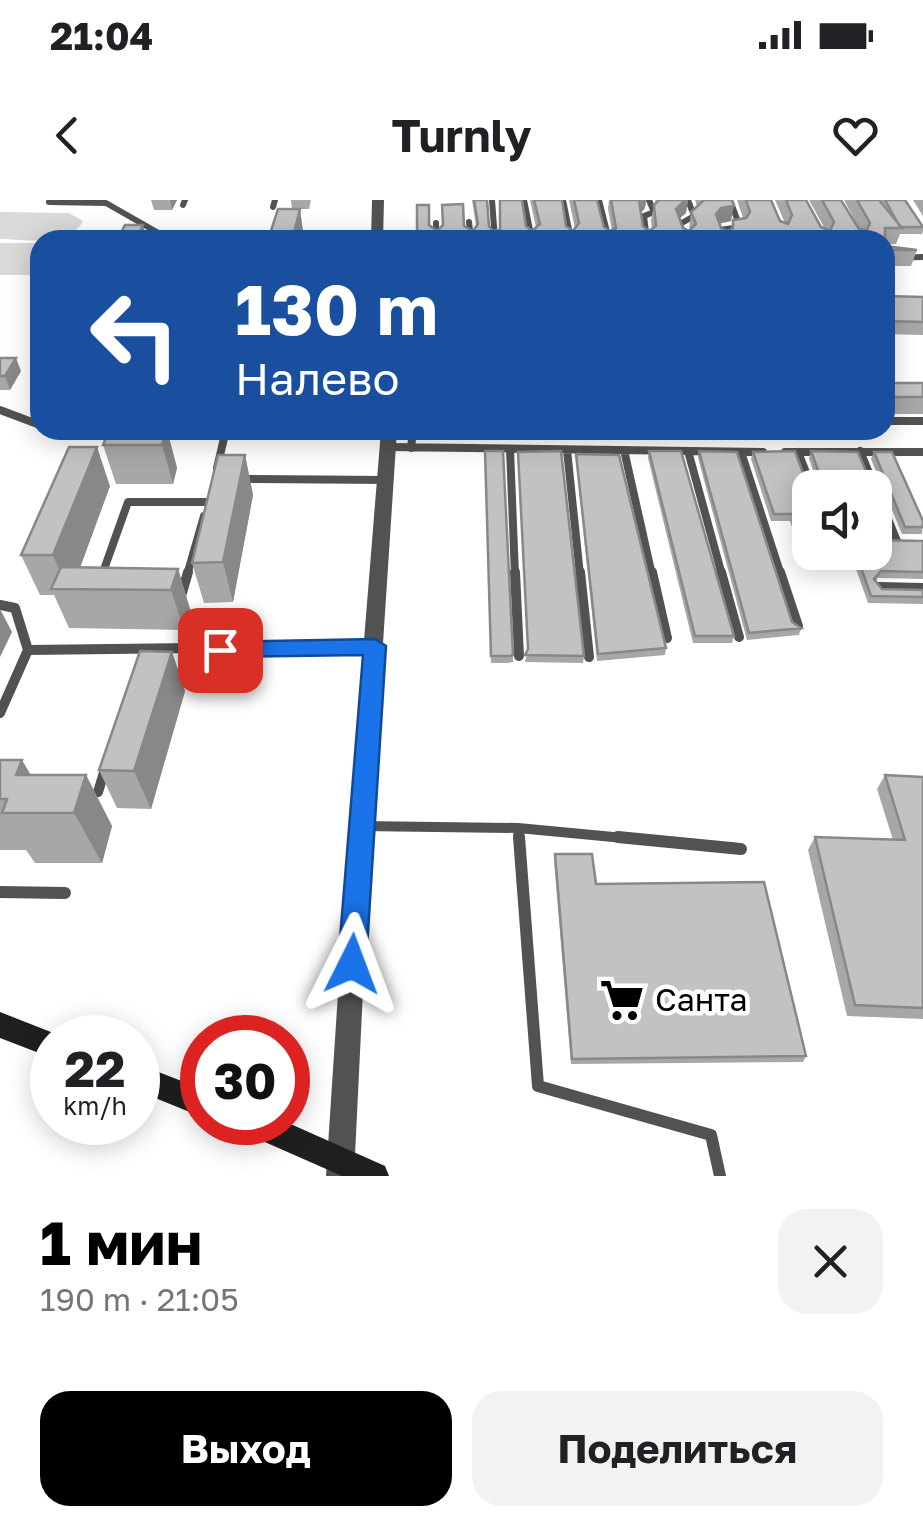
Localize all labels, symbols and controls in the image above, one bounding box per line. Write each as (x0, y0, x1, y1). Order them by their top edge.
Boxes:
text: 21:04 (50, 13, 153, 58)
icon: back (40, 108, 95, 163)
text: Turnly (391, 108, 532, 162)
icon: heart (828, 108, 883, 163)
text: 130 m (235, 266, 438, 350)
icon: left (70, 270, 200, 400)
text: Налево (235, 351, 399, 405)
map controls (792, 470, 892, 570)
button: sound (792, 470, 892, 570)
pin (178, 608, 263, 693)
icon: arrive (193, 623, 248, 678)
position arrow (300, 912, 404, 1016)
supermarket icon: Санта (598, 976, 646, 1024)
place label: Санта (655, 980, 747, 1018)
speed limit sign: 30 (180, 1015, 310, 1145)
text: 22 (64, 1038, 125, 1098)
text: km/h (63, 1090, 127, 1121)
text: 1 мин (40, 1206, 202, 1278)
button: close (778, 1209, 883, 1314)
text: 190 m · 21:05 (40, 1280, 239, 1318)
button: Выход (40, 1391, 452, 1506)
button: Поделиться (472, 1391, 883, 1506)

